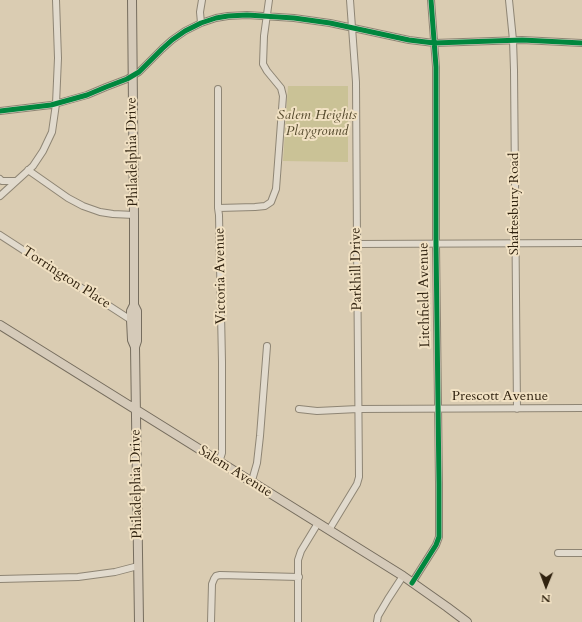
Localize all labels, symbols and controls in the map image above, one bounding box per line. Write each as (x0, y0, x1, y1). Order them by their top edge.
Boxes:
street label: Philadelphia Drive (124, 97, 142, 207)
park label: Salem Heights Playground (277, 108, 357, 140)
street label: Shaftesbury Road (507, 153, 523, 255)
street label: Victoria Avenue (212, 227, 230, 325)
street label: Parkhill Drive (348, 227, 366, 311)
street label: Litchfield Avenue (416, 242, 434, 348)
street label: Torrington Place (19, 243, 113, 313)
street label: Prescott Avenue (452, 389, 548, 405)
street label: Philadelphia Drive (128, 429, 146, 539)
street label: Salem Avenue (195, 443, 275, 501)
north arrow (526, 566, 566, 606)
text: N (541, 591, 551, 606)

